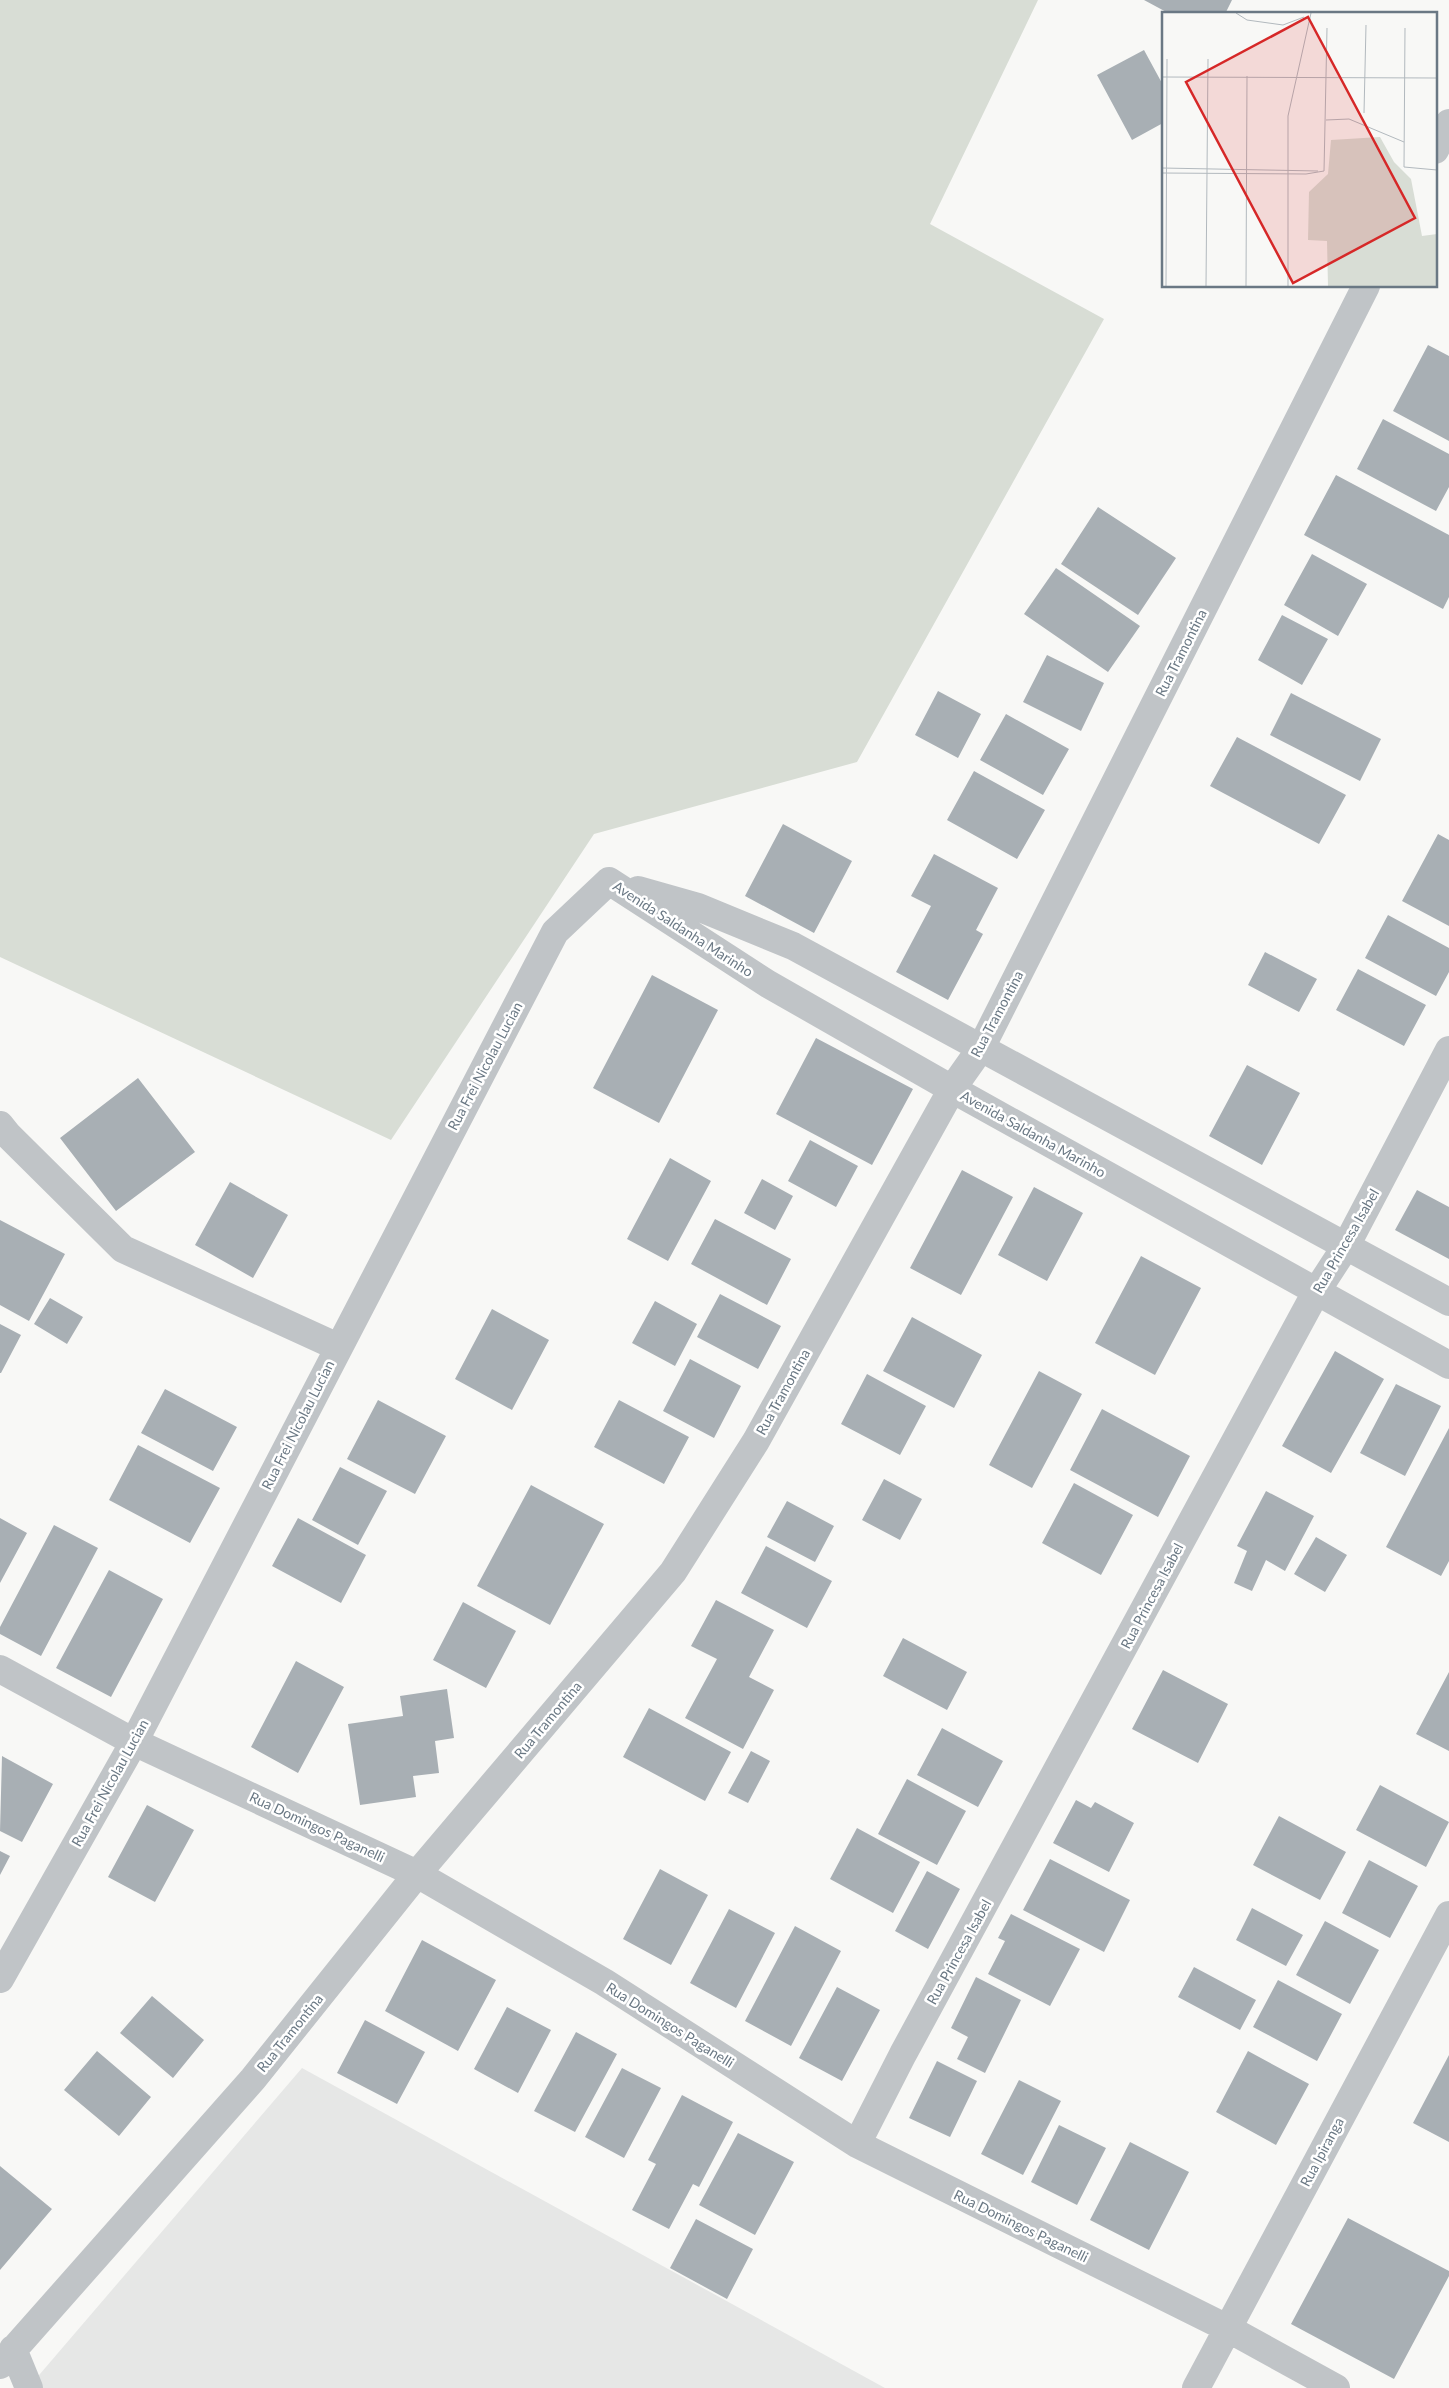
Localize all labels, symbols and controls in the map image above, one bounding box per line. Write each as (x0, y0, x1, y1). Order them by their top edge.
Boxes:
inset map (1162, 12, 1436, 288)
street label: Rua Tramontina (1151, 606, 1210, 699)
street label: Avenida Saldanha Marinho (610, 877, 756, 980)
street label: Rua Tramontina (967, 968, 1027, 1060)
street label: Rua Frei Nicolau Lucian (444, 999, 526, 1133)
street label: Avenida Saldanha Marinho (958, 1087, 1109, 1181)
street label: Rua Princesa Isabel (1309, 1186, 1382, 1296)
street label: Rua Tramontina (752, 1346, 813, 1438)
street label: Rua Frei Nicolau Lucian (258, 1357, 338, 1492)
street label: Rua Princesa Isabel (1117, 1540, 1187, 1651)
street label: Rua Tramontina (510, 1678, 585, 1762)
street label: Rua Frei Nicolau Lucian (68, 1716, 152, 1849)
street label: Rua Domingos Paganelli (247, 1788, 388, 1865)
street label: Rua Princesa Isabel (923, 1896, 994, 2007)
street label: Rua Domingos Paganelli (603, 1978, 737, 2071)
street label: Rua Tramontina (253, 1990, 326, 2075)
street label: Rua Ipiranga (1296, 2114, 1347, 2189)
street label: Rua Domingos Paganelli (951, 2186, 1091, 2265)

